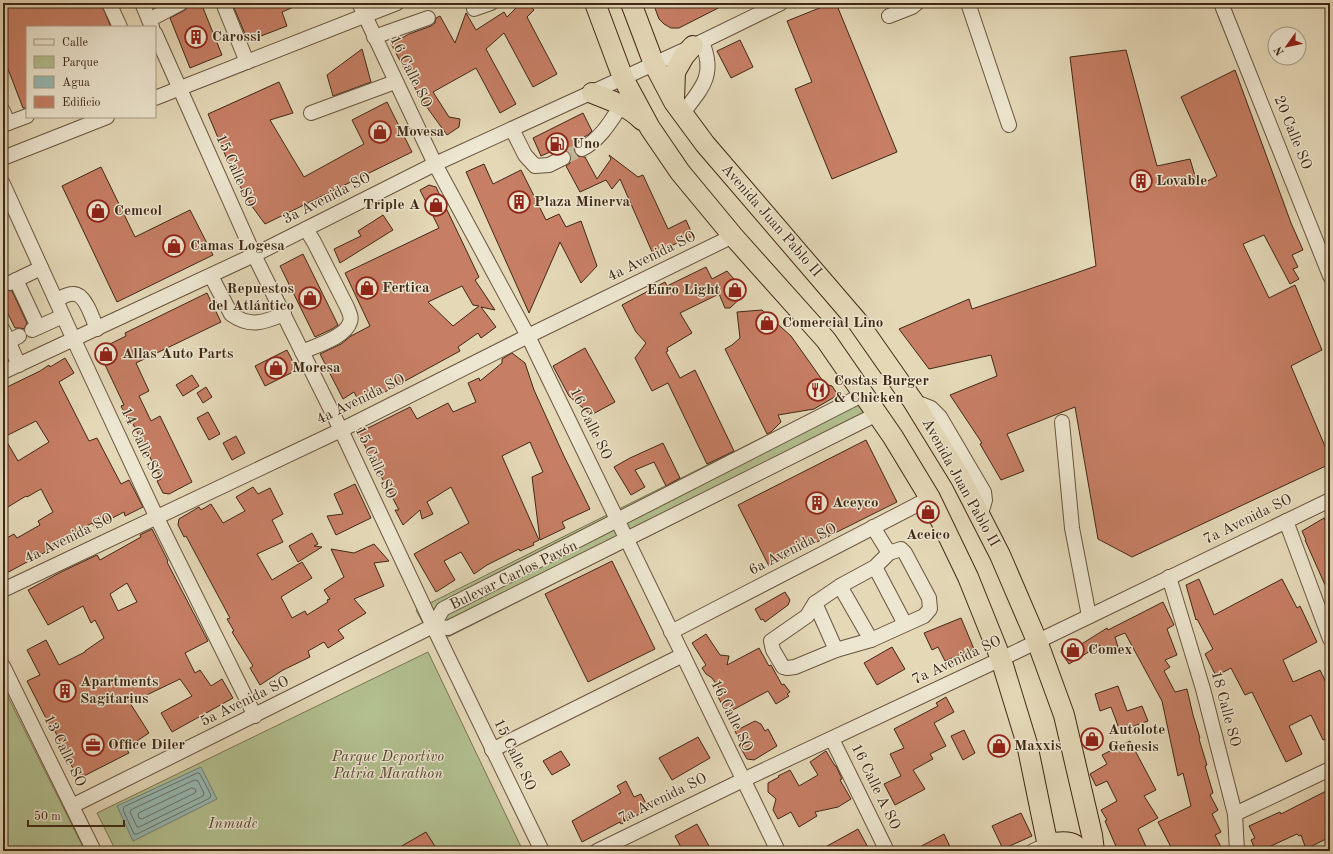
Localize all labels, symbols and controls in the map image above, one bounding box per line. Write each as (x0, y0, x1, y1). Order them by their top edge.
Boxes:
building icon: Carossi (183, 24, 209, 50)
legend (26, 26, 156, 118)
north arrow (1267, 26, 1307, 66)
place label: Carossi (212, 30, 261, 45)
street label: 16 Calle SO (386, 34, 434, 110)
text: Calle (62, 37, 88, 49)
text: N (1273, 44, 1287, 57)
text: Parque (62, 57, 99, 69)
text: Agua (62, 77, 90, 89)
street label: 20 Calle SO (1270, 94, 1314, 172)
text: Edificio (62, 97, 101, 109)
shop icon: Movesa (367, 119, 393, 145)
place label: Movesa (396, 125, 445, 140)
fuel station icon: Uno (544, 131, 570, 157)
street label: 15 Calle SO (212, 132, 258, 210)
place label: Uno (572, 137, 600, 152)
street label: Avenida Juan Pablo II (718, 162, 824, 280)
building icon: Lovable (1128, 168, 1154, 194)
street label: 3a Avenida SO (281, 170, 373, 228)
place label: Lovable (1156, 174, 1207, 189)
building icon: Plaza Minerva (506, 189, 532, 215)
shop icon: Triple A (423, 192, 449, 218)
place label: Plaza Minerva (534, 195, 631, 210)
shop icon: Cemcol (85, 198, 111, 224)
place label: Triple A (363, 198, 420, 213)
place label: Cemcol (114, 204, 163, 219)
street label: 4a Avenida SO (605, 229, 699, 285)
shop icon: Camas Logesa (161, 233, 187, 259)
place label: Camas Logesa (190, 239, 285, 254)
shop icon: Fertica (354, 275, 380, 301)
shop icon: Euro Light (722, 277, 748, 303)
place label: Fertica (382, 281, 430, 296)
place label: Repuestos del Atlántico (208, 282, 294, 314)
place label: Euro Light (646, 283, 721, 298)
shop icon: Repuestos del Atlántico (297, 285, 323, 311)
shop icon: Comercial Lino (754, 310, 780, 336)
place label: Comercial Lino (782, 316, 883, 331)
shop icon: Allas Auto Parts (93, 341, 119, 367)
place label: Allas Auto Parts (122, 347, 234, 362)
shop icon: Moresa (263, 355, 289, 381)
place label: Moresa (292, 361, 341, 376)
street label: 4a Avenida SO (314, 372, 408, 428)
place label: Costas Burger & Chicken (834, 374, 929, 406)
restaurant icon: Costas Burger & Chicken (805, 377, 831, 403)
street label: 16 Calle SO (566, 386, 614, 462)
street label: 14 Calle SO (118, 405, 164, 483)
street label: Avenida Juan Pablo II (918, 416, 1002, 550)
street label: 15 Calle SO (352, 424, 398, 502)
building icon: Aceyco (804, 490, 830, 516)
street label: 7a Avenida SO (1201, 492, 1295, 548)
place label: Aceyco (832, 496, 879, 511)
shop icon: Aceico (915, 499, 941, 525)
street label: 4a Avenida SO (22, 511, 116, 567)
street label: 6a Avenida SO (747, 521, 839, 579)
place label: Aceico (906, 528, 950, 543)
street label: Bulevar Carlos Pavón (448, 539, 580, 613)
street label: 7a Avenida SO (910, 634, 1004, 688)
shop icon: Comex (1060, 637, 1086, 663)
place label: Comex (1088, 643, 1133, 658)
street label: 18 Calle SO (1208, 669, 1242, 749)
street label: 5a Avenida SO (198, 674, 292, 730)
place label: Apartments Sagitarius (80, 675, 158, 707)
building icon: Apartments Sagitarius (52, 678, 78, 704)
street label: 16 Calle SO (707, 678, 755, 754)
street label: 13 Calle SO (40, 713, 88, 789)
street label: 15 Calle SO (490, 717, 538, 793)
place label: Autolote Genesis (1108, 723, 1165, 755)
shop icon: Autolote Genesis (1079, 726, 1105, 752)
office icon: Office Diler (80, 732, 106, 758)
shop icon: Maxxis (986, 733, 1012, 759)
place label: Office Diler (108, 738, 186, 753)
place label: Maxxis (1014, 739, 1061, 754)
street label: 16 Calle A SO (848, 742, 902, 832)
park label: Parque Deportivo Patria Marathon (331, 750, 444, 782)
street label: 7a Avenida SO (616, 771, 710, 827)
scale bar (28, 802, 124, 828)
text: 50 m (34, 810, 61, 823)
park label: Inmude (207, 817, 258, 832)

